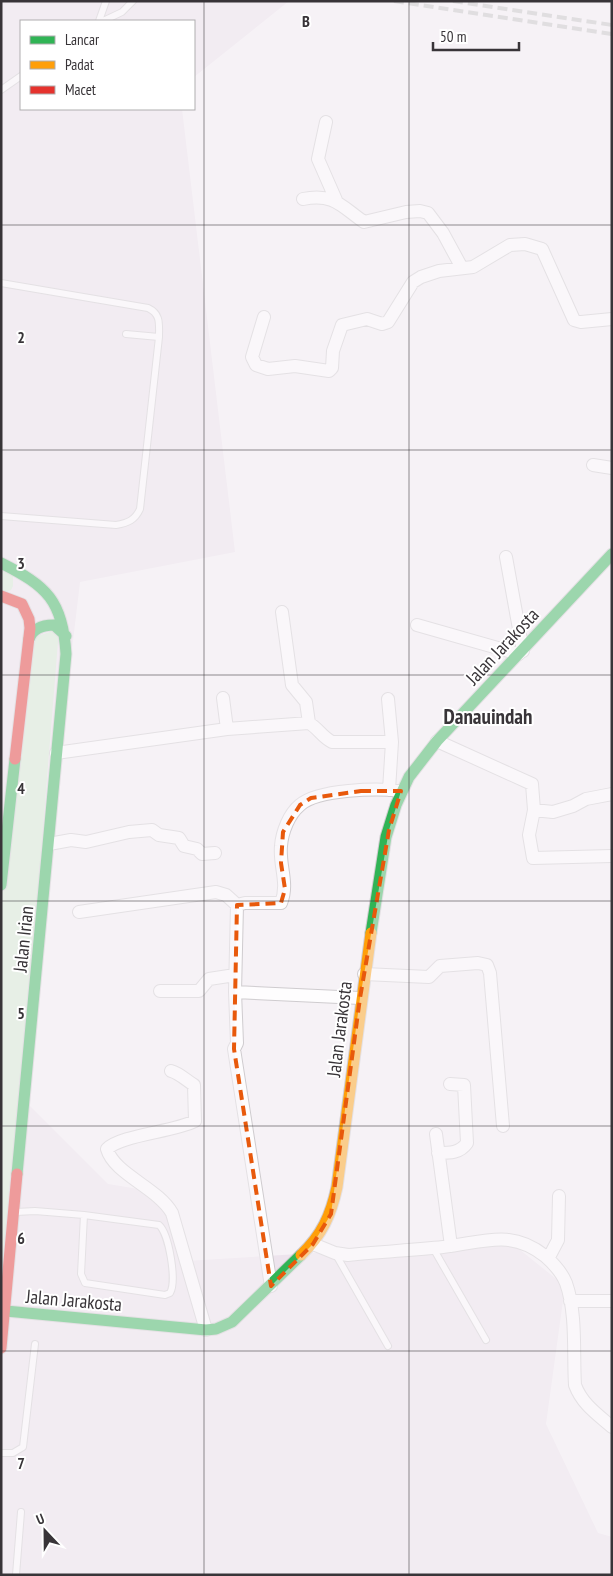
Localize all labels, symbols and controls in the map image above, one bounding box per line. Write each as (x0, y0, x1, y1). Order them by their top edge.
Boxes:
text: B (302, 11, 310, 31)
legend (20, 20, 195, 110)
scale bar (433, 20, 519, 52)
text: 50 m (440, 27, 466, 46)
text: Lancar (65, 30, 100, 49)
text: Padat (65, 55, 94, 74)
text: Macet (65, 80, 96, 99)
text: 2 (17, 327, 25, 347)
text: 3 (17, 553, 25, 573)
street label: Jalan Jarakosta (460, 603, 544, 690)
district label: Danauindah (444, 703, 532, 730)
text: 4 (17, 778, 25, 798)
street label: Jalan Irian (7, 905, 38, 974)
street label: Jalan Jarakosta (321, 980, 357, 1079)
text: 5 (17, 1003, 25, 1023)
text: 6 (17, 1228, 25, 1248)
street label: Jalan Jarakosta (24, 1284, 123, 1316)
text: 7 (17, 1453, 25, 1473)
north arrow (20, 1506, 70, 1556)
text: U (33, 1509, 47, 1529)

